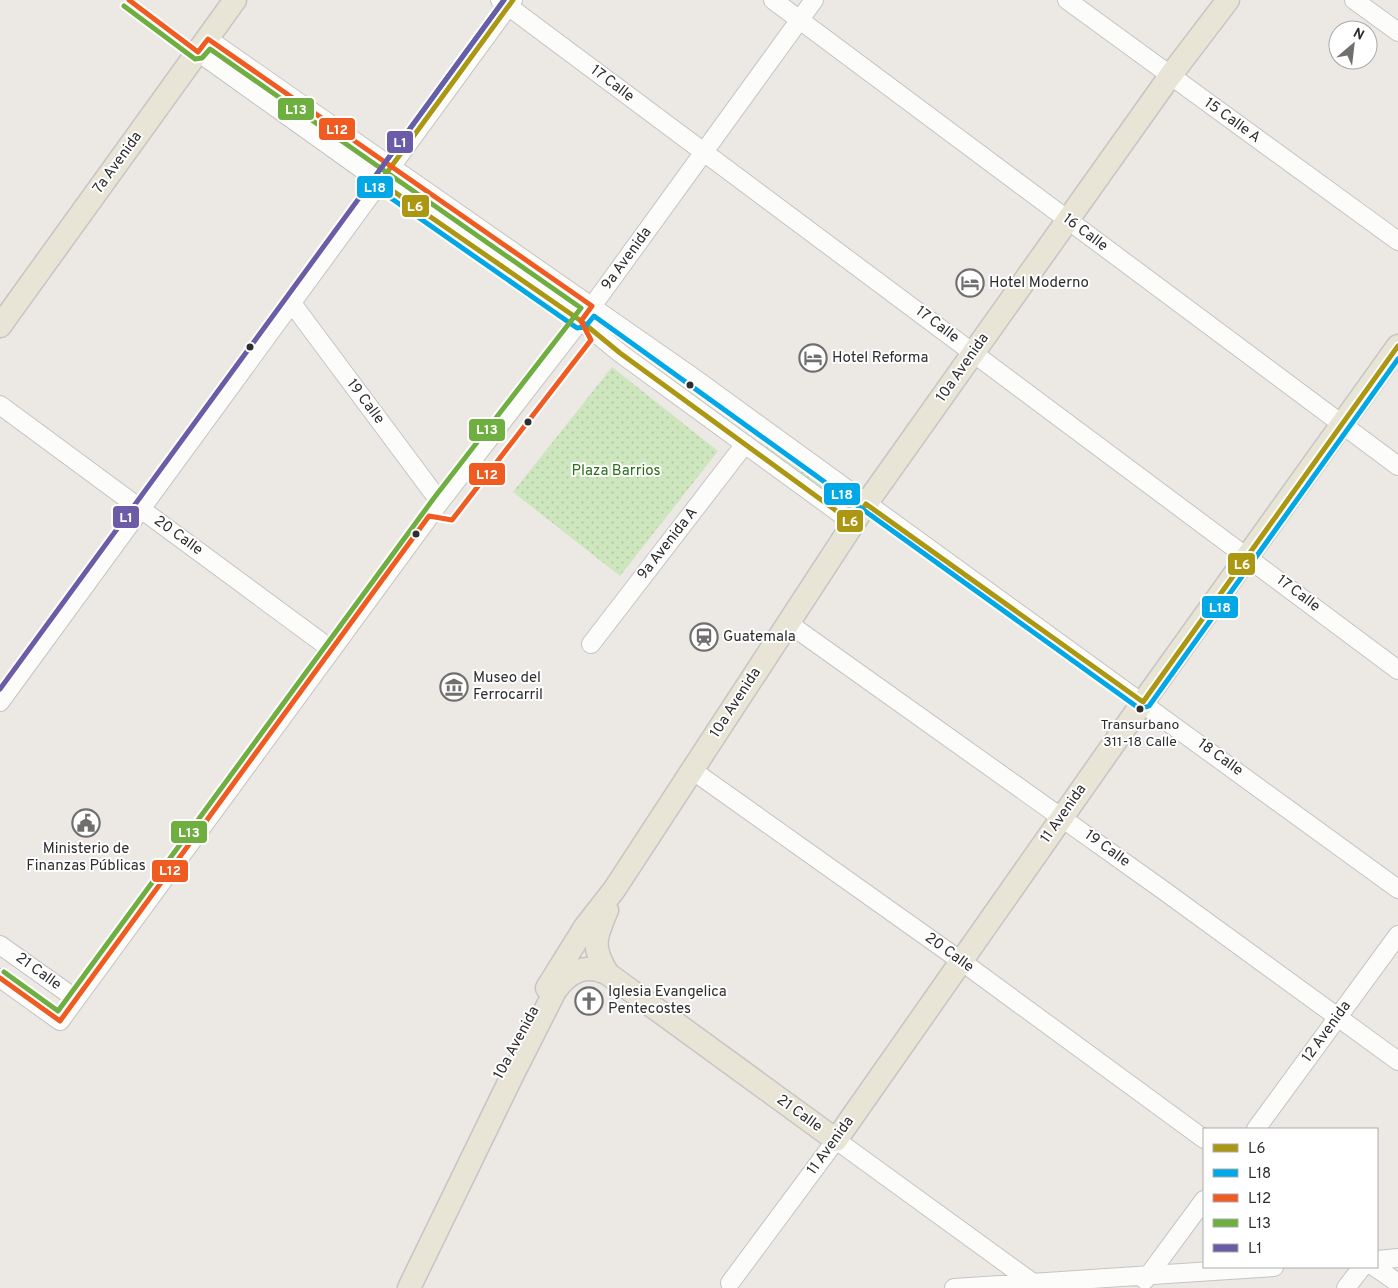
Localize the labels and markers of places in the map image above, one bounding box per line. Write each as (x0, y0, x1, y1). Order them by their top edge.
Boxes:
hotel icon: Hotel Moderno (955, 268, 985, 298)
place label: Hotel Moderno (989, 274, 1089, 293)
unlabelled marker (245, 342, 255, 352)
hotel icon: Hotel Reforma (798, 343, 828, 373)
place label: Hotel Reforma (832, 349, 929, 368)
unlabelled marker (685, 380, 695, 390)
unlabelled marker (523, 417, 533, 427)
unlabelled marker (411, 529, 421, 539)
station icon: Guatemala (689, 622, 719, 652)
place label: Guatemala (723, 628, 796, 647)
place label: Museo del Ferrocarril (473, 669, 543, 705)
museum icon: Museo del Ferrocarril (439, 672, 469, 702)
marker: Transurbano 311-18 Calle (1135, 704, 1145, 714)
place label: Transurbano 311-18 Calle (1101, 717, 1180, 751)
public building icon: Ministerio de Finanzas Públicas (71, 808, 101, 838)
place label: Ministerio de Finanzas Públicas (26, 840, 146, 876)
place label: Iglesia Evangelica Pentecostes (608, 983, 727, 1019)
church icon: Iglesia Evangelica Pentecostes (574, 986, 604, 1016)

